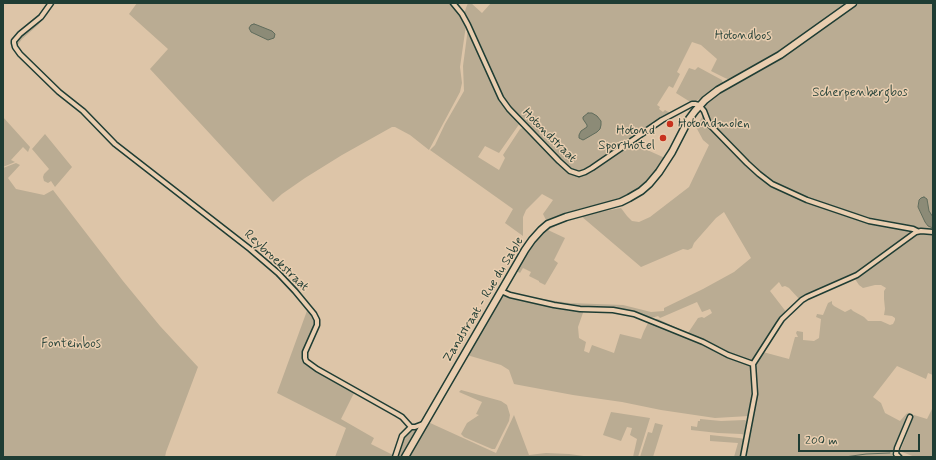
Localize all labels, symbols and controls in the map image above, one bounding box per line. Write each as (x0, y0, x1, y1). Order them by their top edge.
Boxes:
park label: Hotondbos (715, 28, 771, 44)
park label: Scherpenbergbos (812, 85, 908, 101)
street label: Hotondstraat (519, 106, 579, 166)
place label: Hotondmolen (678, 116, 750, 132)
marker: Hotondmolen (665, 119, 675, 129)
place label: Hotond Sporthotel (598, 123, 655, 154)
marker: Hotond Sporthotel (658, 133, 668, 143)
street label: Reybroekstraat (240, 227, 312, 295)
street label: Zandstraat - Rue du Sable (440, 234, 528, 366)
park label: Fonteinbos (41, 336, 101, 352)
scale bar (800, 426, 922, 452)
text: 200 m (805, 433, 838, 449)

